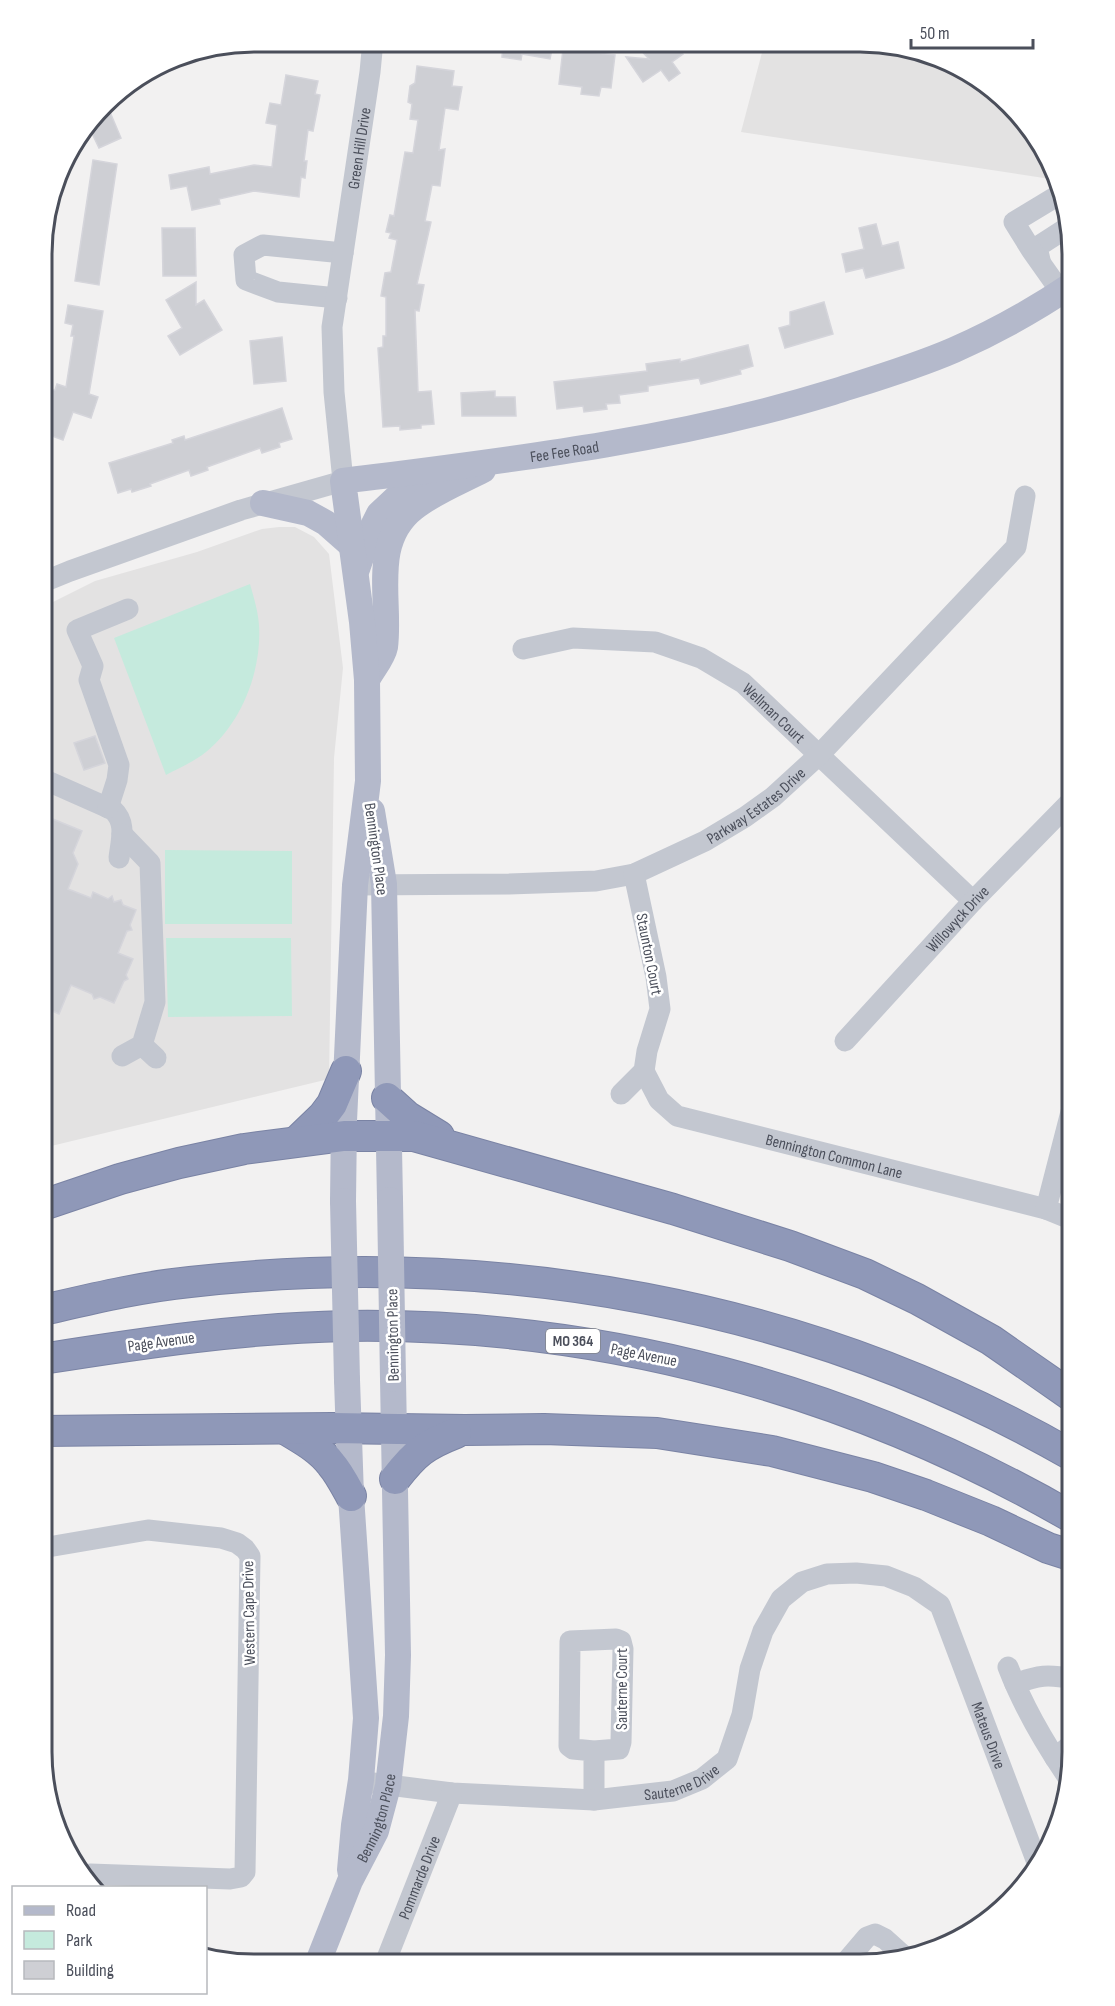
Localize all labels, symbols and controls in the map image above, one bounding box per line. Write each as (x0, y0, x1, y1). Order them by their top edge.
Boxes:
scale bar (911, 12, 1032, 50)
text: 50 m (920, 23, 950, 44)
street label: Green Hill Drive (345, 106, 376, 191)
street label: Fee Fee Road (529, 438, 600, 467)
street label: Wellman Court (738, 680, 809, 748)
street label: Parkway Estates Drive (704, 764, 810, 849)
street label: Bennington Place (360, 802, 391, 897)
street label: Willowyck Drive (923, 882, 994, 957)
street label: Staunton Court (631, 912, 666, 997)
street label: Bennington Common Lane (764, 1131, 904, 1183)
street label: Bennington Place (383, 1288, 404, 1382)
street label: Page Avenue (127, 1328, 196, 1357)
road number: MO 364 (546, 1329, 600, 1353)
street label: Page Avenue (609, 1340, 678, 1371)
street label: Western Cape Drive (239, 1560, 260, 1665)
street label: Sauterne Court (613, 1648, 632, 1730)
street label: Mateus Drive (966, 1700, 1009, 1772)
street label: Sauterne Drive (643, 1761, 724, 1805)
street label: Bennington Place (353, 1773, 400, 1866)
street label: Pommarde Drive (395, 1833, 445, 1922)
legend (12, 1886, 207, 1994)
text: Road (66, 1900, 96, 1921)
text: Park (66, 1930, 92, 1951)
text: Building (66, 1960, 114, 1981)

